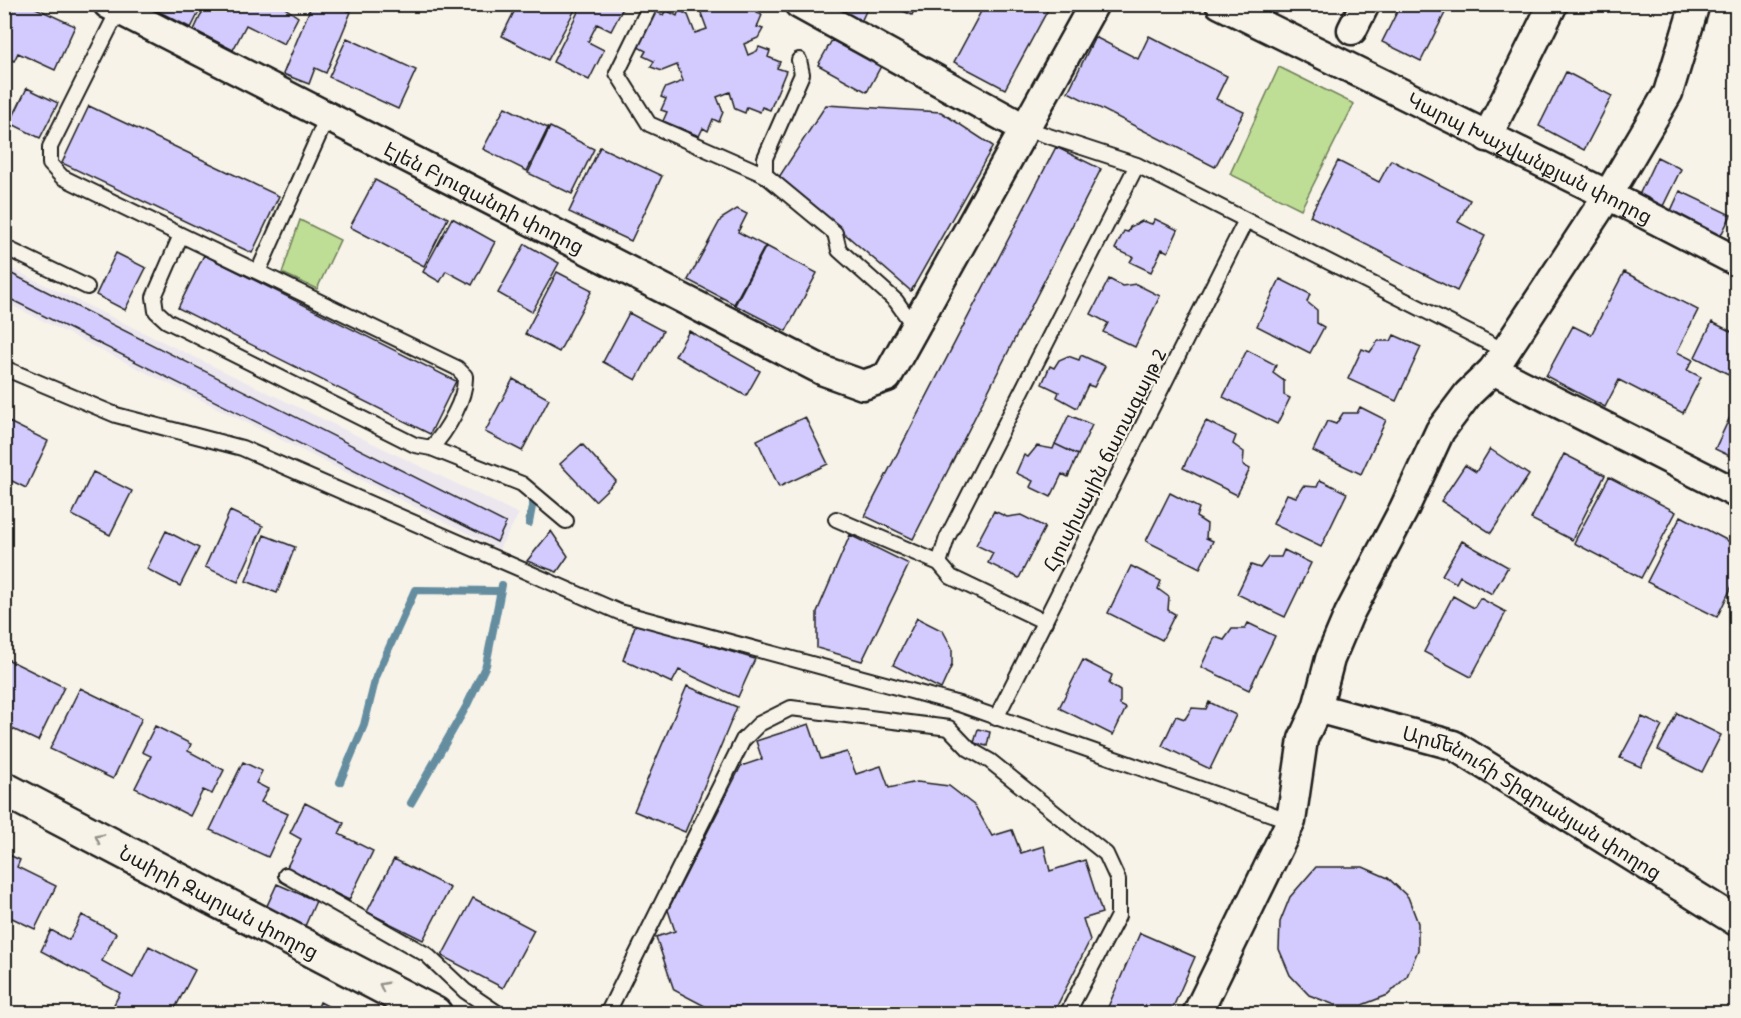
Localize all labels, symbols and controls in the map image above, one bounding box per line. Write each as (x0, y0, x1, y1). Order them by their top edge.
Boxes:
street label: Կարպ Խաչվանքյան փողոց (1403, 85, 1657, 229)
street label: Էլեն Բյուզանդի փողոց (380, 134, 589, 259)
street label: Հյուսիսային ճառագայթ 2 (1036, 343, 1172, 576)
street label: Արմենուհի Տիգրանյան փողոց (1399, 718, 1667, 885)
one-way arrow (94, 834, 105, 845)
street label: Նաիրի Զարյան փողոց (115, 838, 324, 965)
one-way arrow (379, 982, 390, 994)

